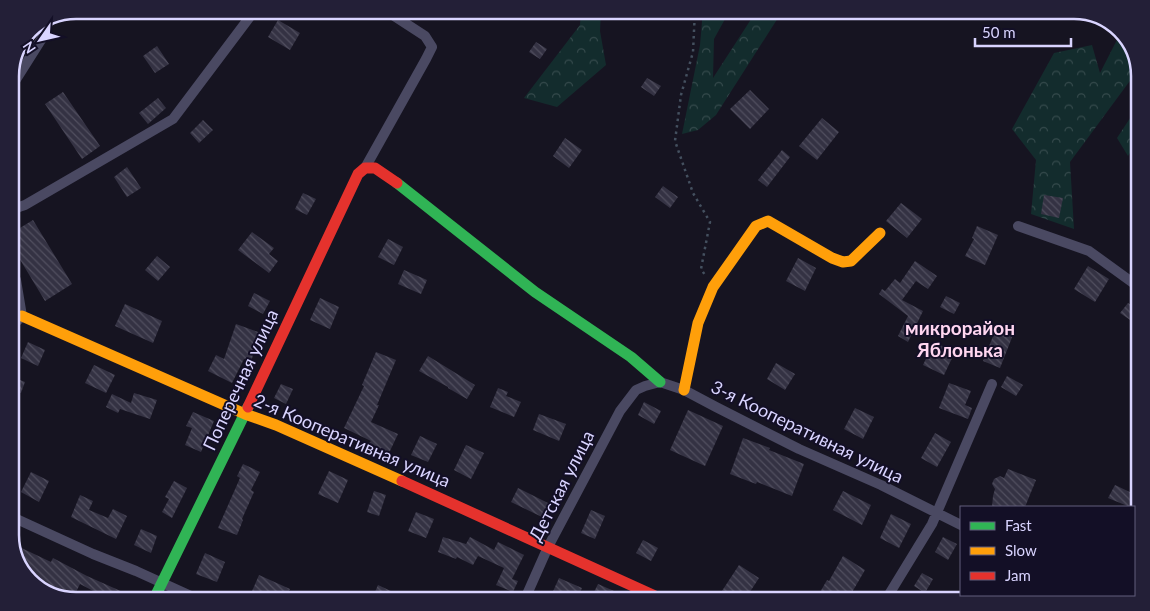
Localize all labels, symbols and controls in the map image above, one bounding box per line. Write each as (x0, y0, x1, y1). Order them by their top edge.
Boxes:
north arrow (15, 15, 65, 65)
scale bar (975, 15, 1071, 47)
text: 50 m (982, 23, 1016, 41)
text: N (19, 38, 39, 57)
street label: Поперечная улица (198, 305, 282, 454)
district label: микрорайон Яблонька (905, 316, 1015, 361)
street label: 3-я Кооперативная улица (708, 375, 907, 487)
street label: 2-я Кооперативная улица (251, 389, 454, 491)
street label: Детская улица (524, 427, 598, 545)
legend (960, 506, 1135, 596)
text: Fast (1005, 516, 1032, 534)
text: Slow (1005, 541, 1037, 559)
text: Jam (1005, 566, 1031, 584)

